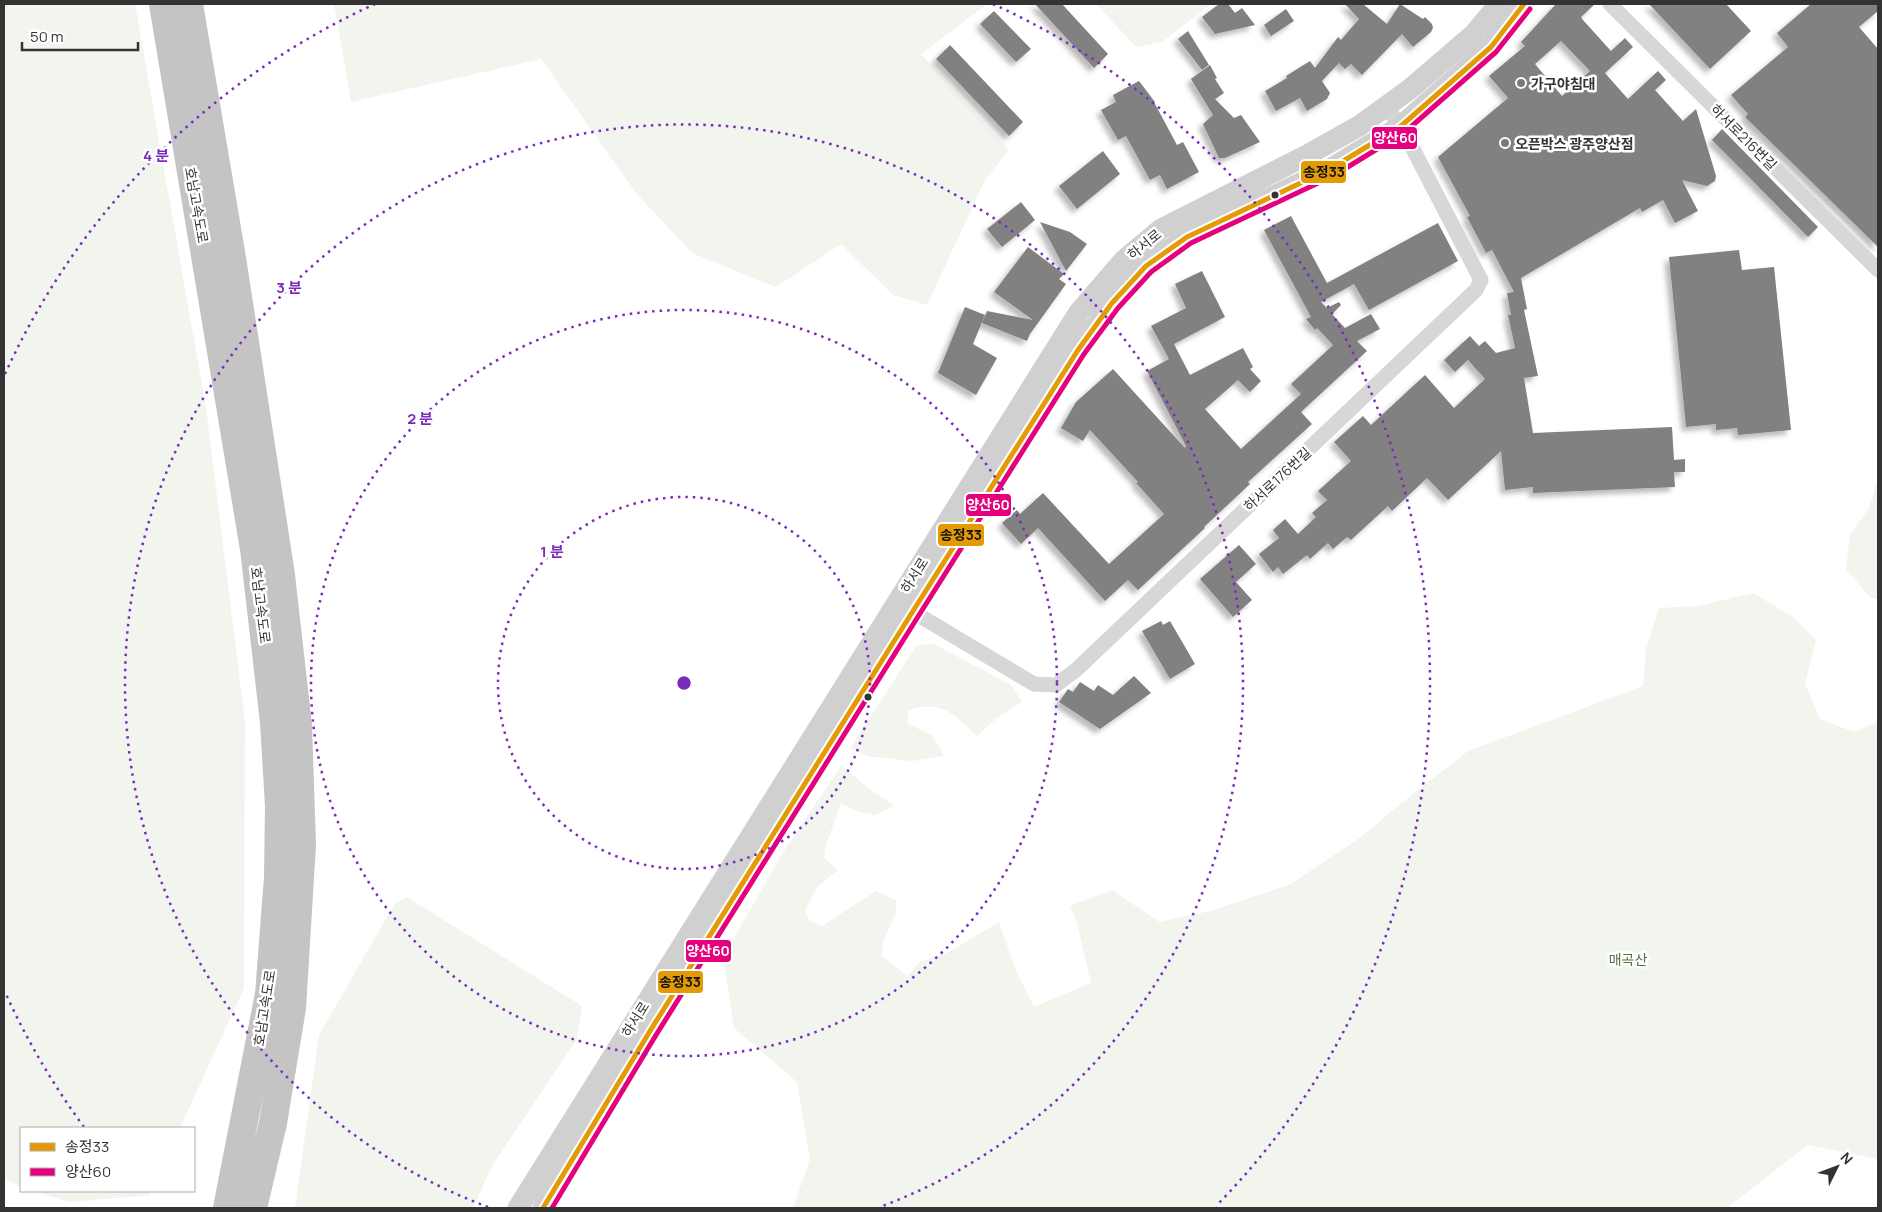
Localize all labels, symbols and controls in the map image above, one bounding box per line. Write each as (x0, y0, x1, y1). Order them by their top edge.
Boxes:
scale bar (22, 20, 139, 52)
text: 50 m (30, 26, 64, 47)
place label: 가구야침대 (1531, 74, 1595, 93)
marker: 가구야침대 (1515, 77, 1527, 89)
street label: 하서로216번길 (1707, 100, 1781, 174)
line badge: 양산60 (1371, 126, 1418, 150)
text: 양산60 (1373, 128, 1417, 147)
place label: 오픈박스 광주양산점 (1515, 134, 1634, 153)
marker: 오픈박스 광주양산점 (1499, 137, 1511, 149)
text: 4 분 (143, 145, 169, 166)
line badge: 송정33 (1300, 160, 1347, 184)
text: 송정33 (1303, 162, 1345, 181)
street label: 호남고속도로 (181, 165, 213, 245)
unlabelled marker (1270, 190, 1280, 200)
street label: 하서로 (1123, 224, 1165, 264)
text: 3 분 (276, 277, 302, 298)
text: 2 분 (407, 408, 433, 429)
street label: 하서로176번길 (1239, 443, 1315, 515)
line badge: 양산60 (965, 493, 1012, 517)
text: 양산60 (966, 495, 1010, 514)
line badge: 송정33 (937, 523, 985, 547)
text: 송정33 (940, 525, 982, 544)
text: 1 분 (540, 541, 564, 562)
street label: 하서로 (896, 553, 932, 596)
street label: 호남고속도로 (247, 565, 275, 645)
centre of rings (675, 674, 693, 692)
unlabelled marker (863, 692, 873, 702)
line badge: 양산60 (685, 939, 732, 963)
text: 양산60 (686, 941, 730, 960)
park label: 매곡산 (1609, 950, 1647, 969)
street label: 호남고속도로 (249, 968, 279, 1048)
line badge: 송정33 (657, 970, 704, 994)
text: 송정33 (659, 972, 701, 991)
street label: 하서로 (617, 997, 653, 1040)
legend (20, 1127, 195, 1192)
text: 송정33 (65, 1136, 109, 1157)
north arrow (1812, 1142, 1862, 1192)
text: N (1837, 1148, 1857, 1168)
text: 양산60 (65, 1161, 111, 1182)

